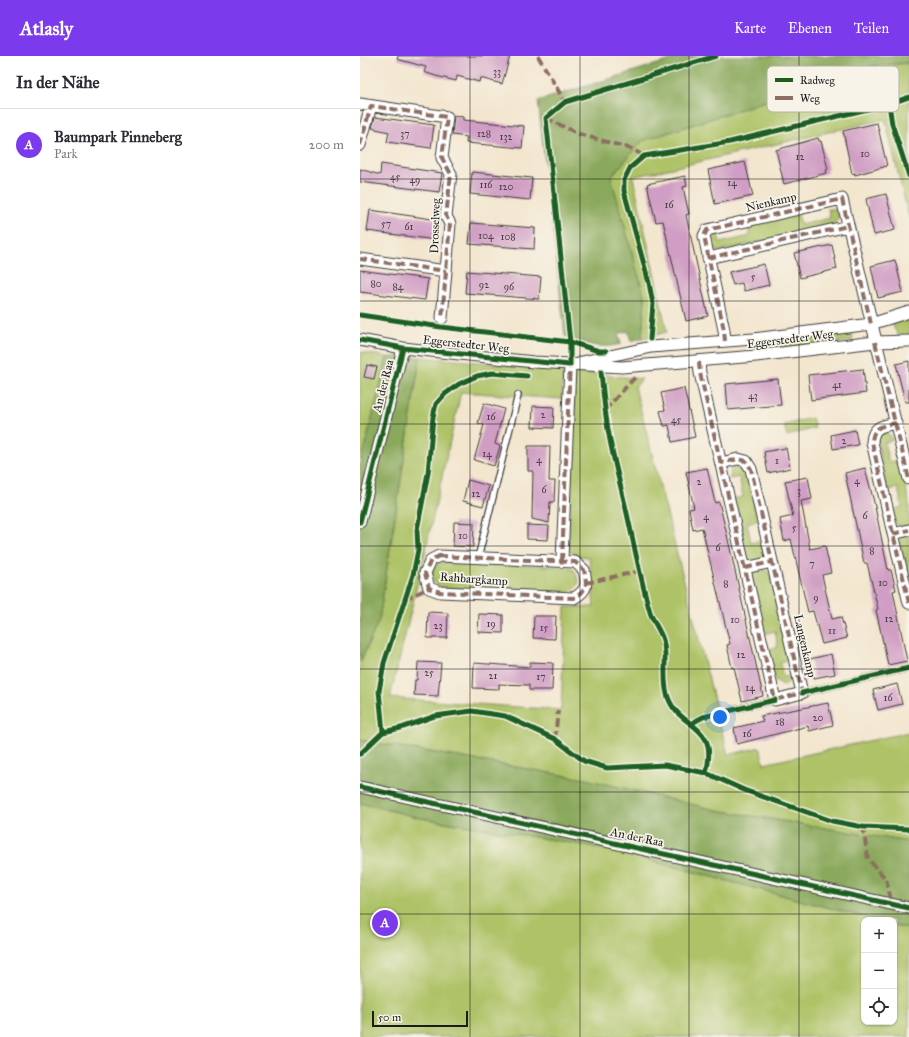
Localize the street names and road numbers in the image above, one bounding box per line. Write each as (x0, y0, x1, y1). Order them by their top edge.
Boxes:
street label: Nienkamp (744, 189, 798, 215)
street label: Drosselweg (427, 198, 444, 254)
street label: Eggerstedter Weg (746, 327, 834, 352)
street label: Eggerstedter Weg (422, 333, 510, 357)
street label: An der Raa (369, 357, 397, 415)
street label: Rahbargkamp (440, 570, 508, 589)
street label: Langenkamp (790, 613, 819, 679)
street label: An der Raa (608, 824, 666, 850)

